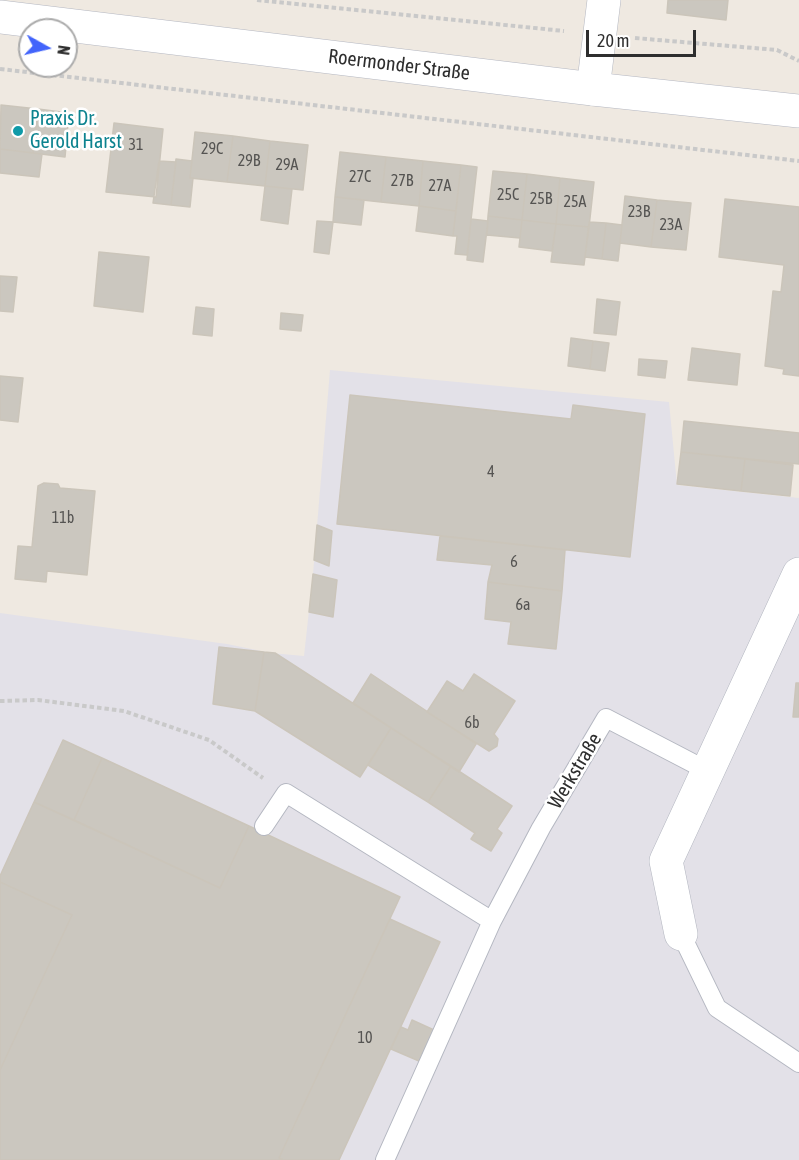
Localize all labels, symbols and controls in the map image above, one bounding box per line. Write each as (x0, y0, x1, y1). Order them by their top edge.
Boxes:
north arrow (18, 18, 78, 78)
scale bar (589, 18, 698, 56)
text: 20 m (597, 30, 629, 51)
text: N (54, 44, 73, 56)
street label: Roermonder Straße (327, 44, 471, 86)
place label: Praxis Dr. Gerold Harst (30, 107, 122, 154)
marker: Praxis Dr. Gerold Harst (11, 124, 25, 138)
house number: 31 (128, 135, 144, 155)
house number: 29C (201, 139, 223, 159)
house number: 29B (238, 151, 260, 171)
house number: 29A (276, 155, 298, 175)
house number: 27C (349, 167, 371, 187)
house number: 27B (391, 171, 413, 191)
house number: 27A (429, 176, 451, 196)
house number: 25C (497, 185, 519, 205)
house number: 25B (530, 189, 552, 209)
house number: 25A (564, 192, 586, 212)
house number: 23B (628, 202, 650, 222)
house number: 23A (660, 215, 682, 235)
house number: 4 (487, 462, 495, 482)
house number: 11b (52, 508, 74, 528)
house number: 6 (510, 552, 518, 572)
house number: 6a (516, 595, 530, 615)
house number: 6b (464, 713, 480, 733)
street label: Werkstraße (543, 729, 607, 813)
house number: 10 (357, 1028, 373, 1048)

